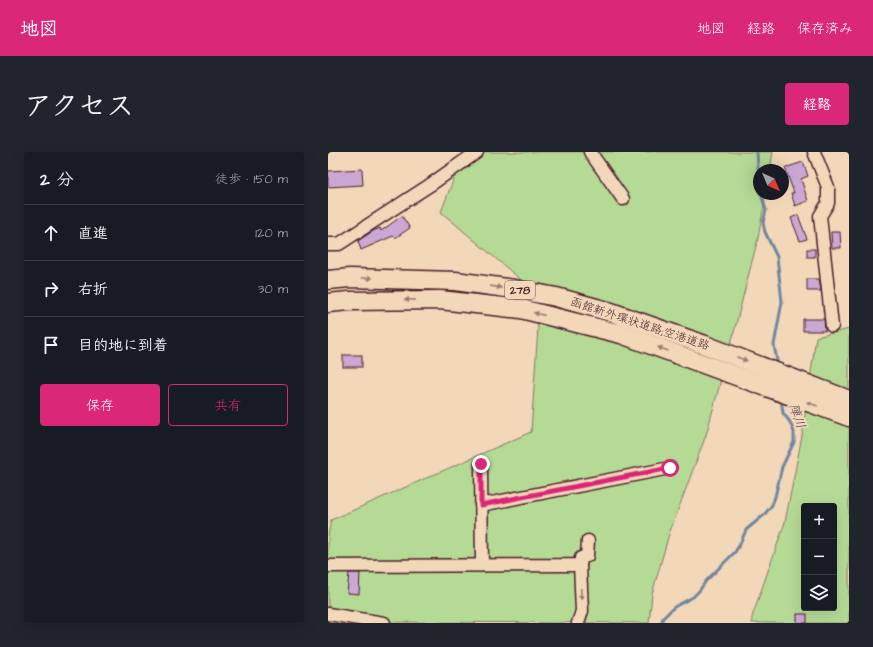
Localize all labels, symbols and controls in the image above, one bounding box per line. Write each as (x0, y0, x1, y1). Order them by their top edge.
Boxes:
text: 地図 (20, 16, 58, 43)
text: 地図 (697, 19, 725, 39)
text: 経路 (747, 19, 775, 39)
text: 保存済み (797, 19, 853, 39)
button: 経路 (785, 83, 849, 125)
text: アクセス (24, 87, 134, 126)
north arrow (753, 164, 789, 200)
text: 2 分 (40, 168, 74, 192)
text: 徒歩 · 150 m (215, 170, 288, 188)
icon: ahead (40, 222, 62, 244)
text: 直進 (78, 223, 108, 244)
text: 120 m (255, 224, 288, 242)
one-way arrow (361, 275, 373, 282)
icon: right (40, 278, 62, 300)
text: 右折 (78, 279, 108, 300)
text: 30 m (258, 280, 288, 298)
road number: 278 (505, 281, 535, 299)
one-way arrow (490, 284, 503, 290)
street label: 函館新外環状道路;空港道路 (568, 293, 712, 355)
one-way arrow (403, 297, 416, 303)
one-way arrow (532, 310, 545, 316)
icon: arrive (40, 334, 62, 356)
text: 目的地に到着 (78, 335, 168, 356)
one-way arrow (657, 346, 669, 352)
one-way arrow (736, 357, 748, 363)
button: 保存 (40, 384, 160, 426)
button: 共有 (168, 384, 288, 426)
one-way arrow (806, 400, 818, 406)
water label: 陣川 (784, 401, 810, 431)
route end (472, 455, 490, 473)
route start (661, 459, 679, 477)
map controls (801, 503, 837, 611)
button: + (801, 503, 837, 539)
button: − (801, 539, 837, 575)
button: layers (801, 575, 837, 611)
one-way arrow (578, 588, 584, 601)

